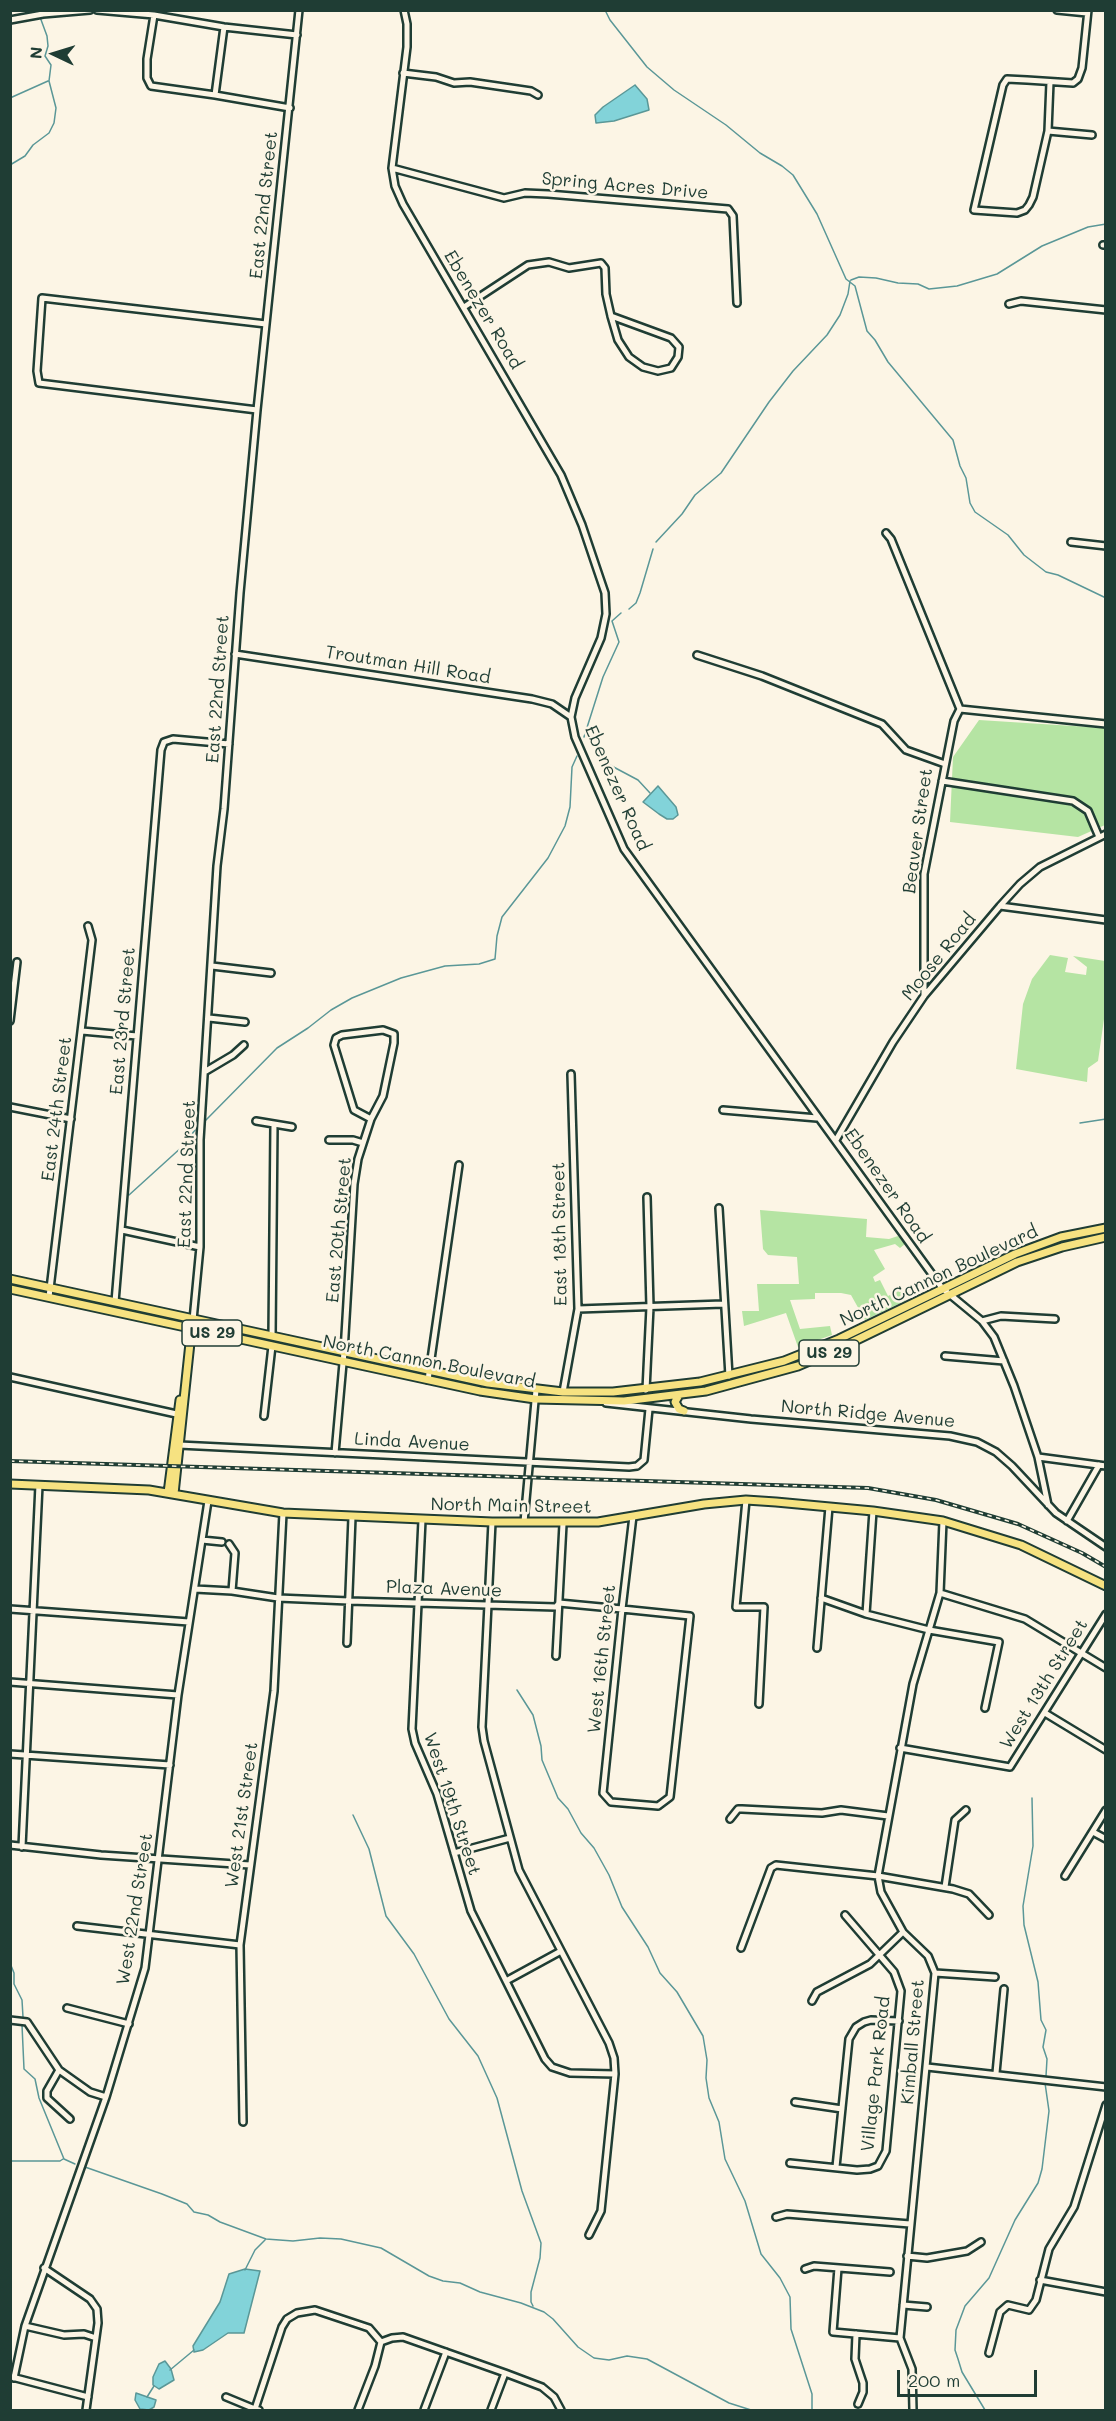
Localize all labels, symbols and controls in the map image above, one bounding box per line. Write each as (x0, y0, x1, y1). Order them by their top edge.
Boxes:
north arrow (24, 24, 84, 84)
text: N (25, 46, 46, 60)
street label: East 22nd Street (246, 130, 282, 280)
street label: Spring Acres Drive (541, 168, 709, 204)
street label: Ebenezer Road (439, 247, 527, 373)
street label: East 22nd Street (202, 614, 234, 764)
street label: Troutman Hill Road (324, 641, 492, 689)
street label: Ebenezer Road (580, 722, 654, 854)
street label: Beaver Street (899, 767, 937, 895)
street label: Moose Road (897, 909, 981, 1005)
street label: East 23rd Street (106, 946, 140, 1096)
street label: East 24th Street (37, 1035, 77, 1183)
street label: East 22nd Street (174, 1099, 200, 1249)
street label: Ebenezer Road (839, 1125, 935, 1247)
street label: East 20th Street (322, 1156, 356, 1304)
street label: East 18th Street (548, 1162, 572, 1306)
street label: North Cannon Boulevard (837, 1221, 1041, 1331)
road number: US 29 (182, 1320, 242, 1346)
street label: North Cannon Boulevard (321, 1331, 537, 1393)
road number: US 29 (799, 1340, 859, 1366)
street label: North Ridge Avenue (780, 1396, 956, 1432)
street label: Linda Avenue (354, 1428, 470, 1456)
street label: North Main Street (430, 1494, 592, 1518)
street label: Plaza Avenue (386, 1576, 502, 1602)
street label: West 16th Street (583, 1584, 621, 1734)
street label: West 13th Street (995, 1615, 1093, 1753)
street label: West 19th Street (419, 1730, 485, 1878)
street label: West 21st Street (221, 1741, 263, 1889)
street label: West 22nd Street (112, 1831, 158, 1987)
street label: Kimball Street (897, 1979, 929, 2105)
street label: Village Park Road (857, 1995, 895, 2153)
scale bar (900, 2358, 1040, 2396)
text: 200 m (908, 2368, 960, 2392)

